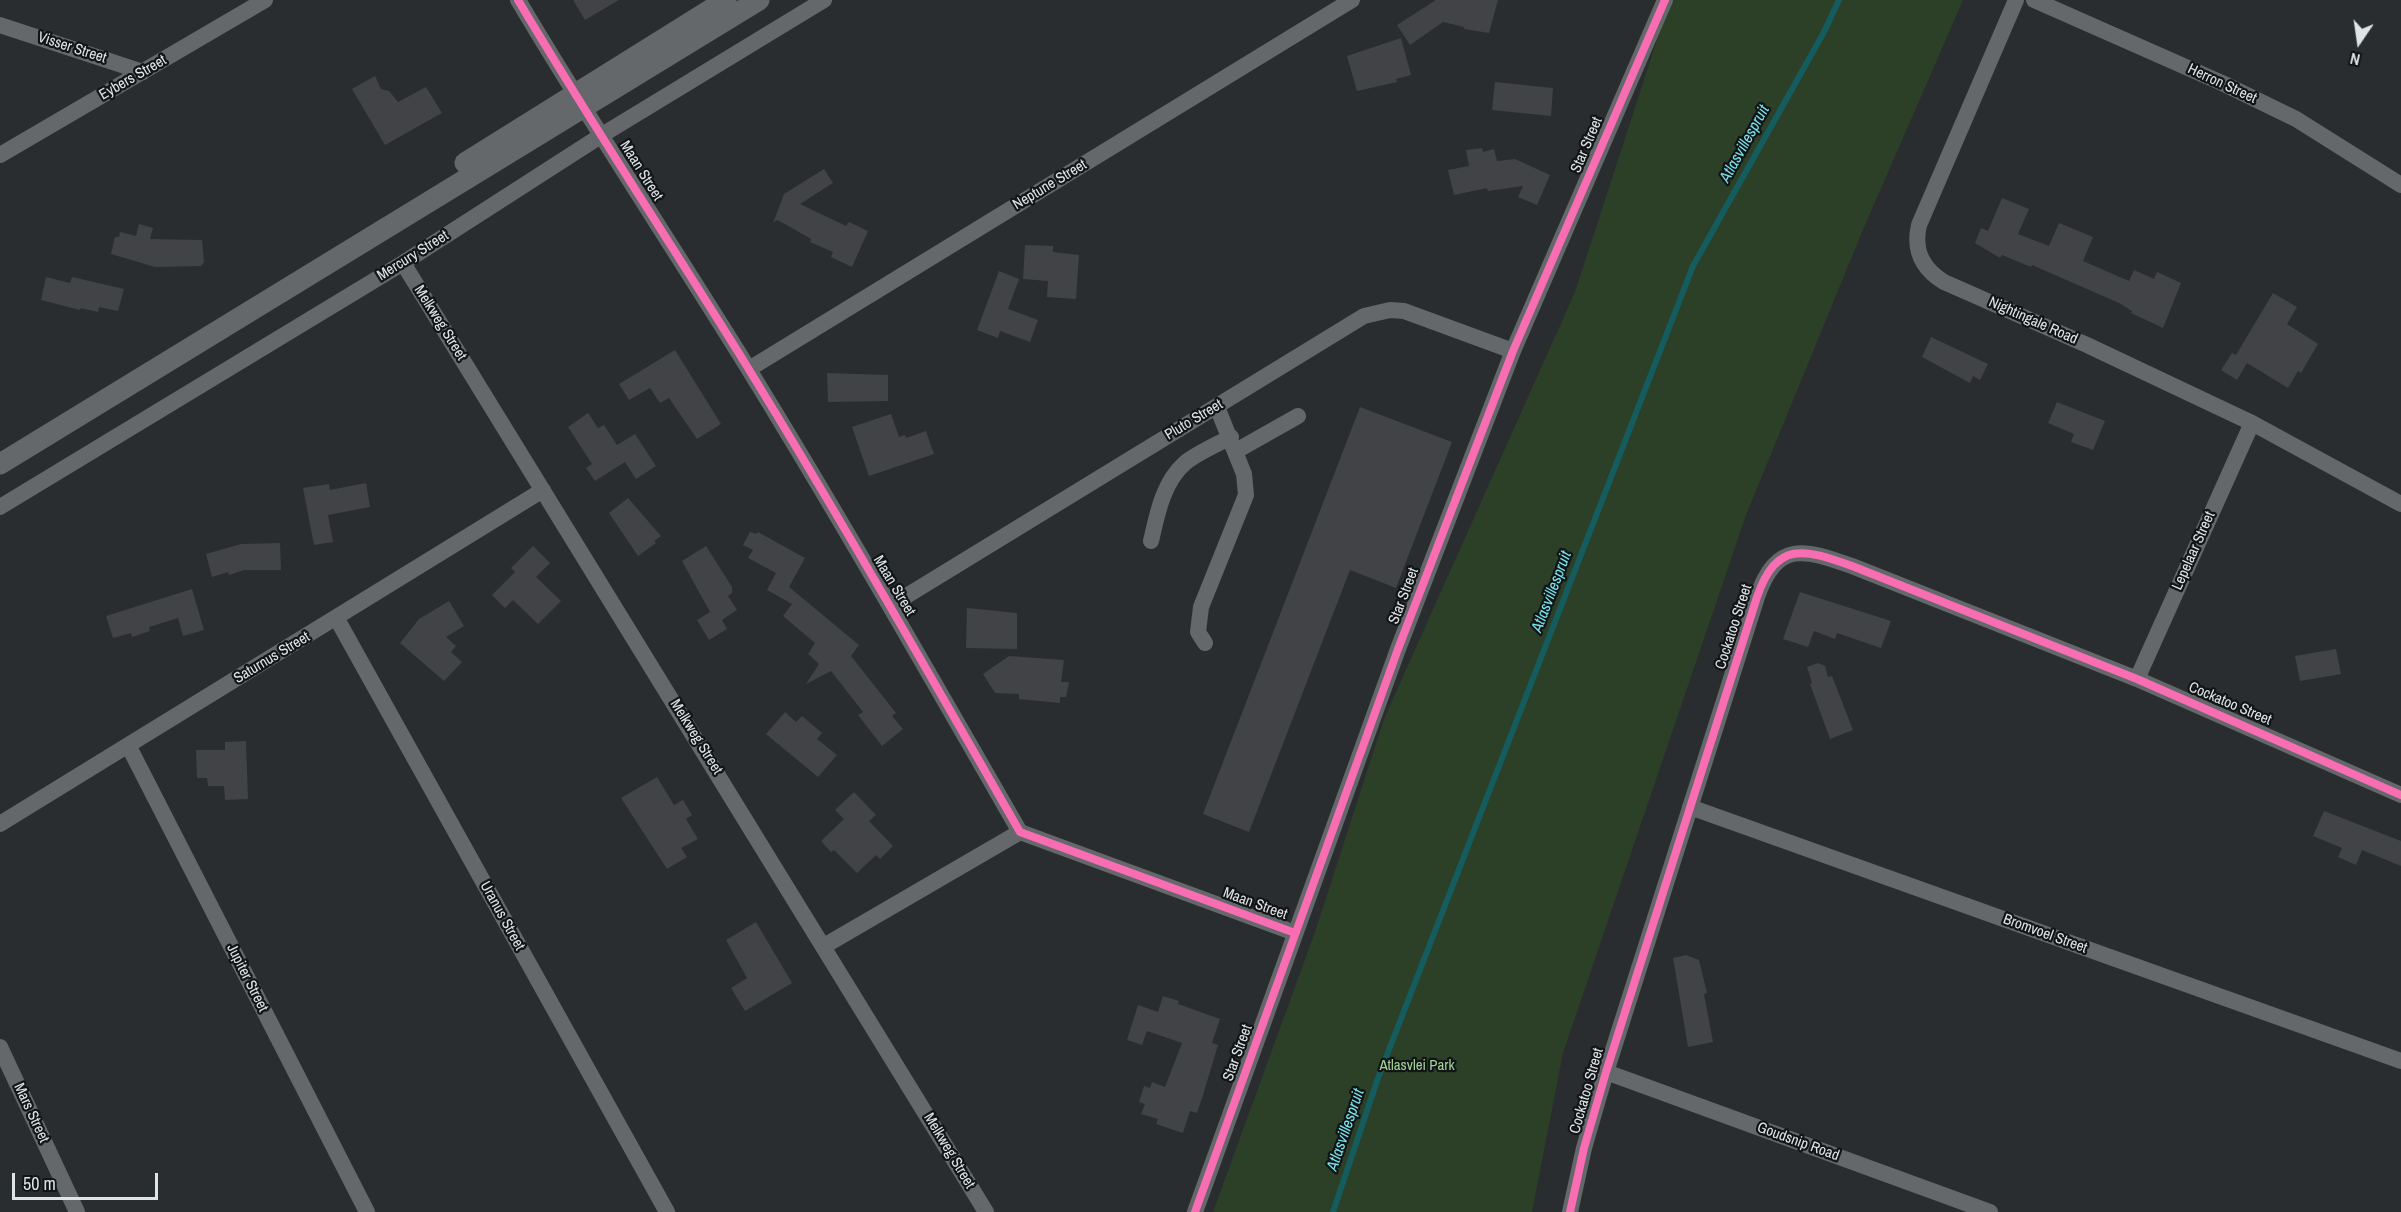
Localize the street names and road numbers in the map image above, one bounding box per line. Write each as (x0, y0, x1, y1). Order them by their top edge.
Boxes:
street label: Visser Street (36, 28, 108, 68)
street label: Eybers Street (96, 52, 170, 104)
street label: Herron Street (2185, 60, 2259, 108)
street label: Star Street (1567, 114, 1607, 176)
street label: Maan Street (616, 138, 666, 204)
street label: Neptune Street (1010, 156, 1090, 214)
street label: Mercury Street (374, 227, 452, 285)
street label: Melkweg Street (410, 282, 470, 364)
street label: Nightingale Road (1986, 293, 2080, 349)
street label: Pluto Street (1162, 396, 1226, 444)
street label: Lepelaar Street (2169, 509, 2219, 593)
street label: Maan Street (869, 553, 919, 619)
street label: Star Street (1385, 565, 1423, 627)
street label: Cockatoo Street (1712, 582, 1756, 672)
street label: Saturnus Street (231, 628, 313, 688)
street label: Cockatoo Street (2186, 678, 2274, 730)
street label: Melkweg Street (666, 696, 726, 778)
street label: Uranus Street (476, 878, 528, 954)
street label: Maan Street (1220, 884, 1290, 924)
street label: Bromvoel Street (2000, 910, 2090, 958)
street label: Jupiter Street (222, 941, 272, 1015)
street label: Star Street (1219, 1022, 1257, 1084)
street label: Cockatoo Street (1566, 1046, 1608, 1136)
street label: Mars Street (9, 1080, 53, 1146)
street label: Melkweg Street (919, 1110, 979, 1192)
street label: Goudsnip Road (1754, 1119, 1842, 1165)

